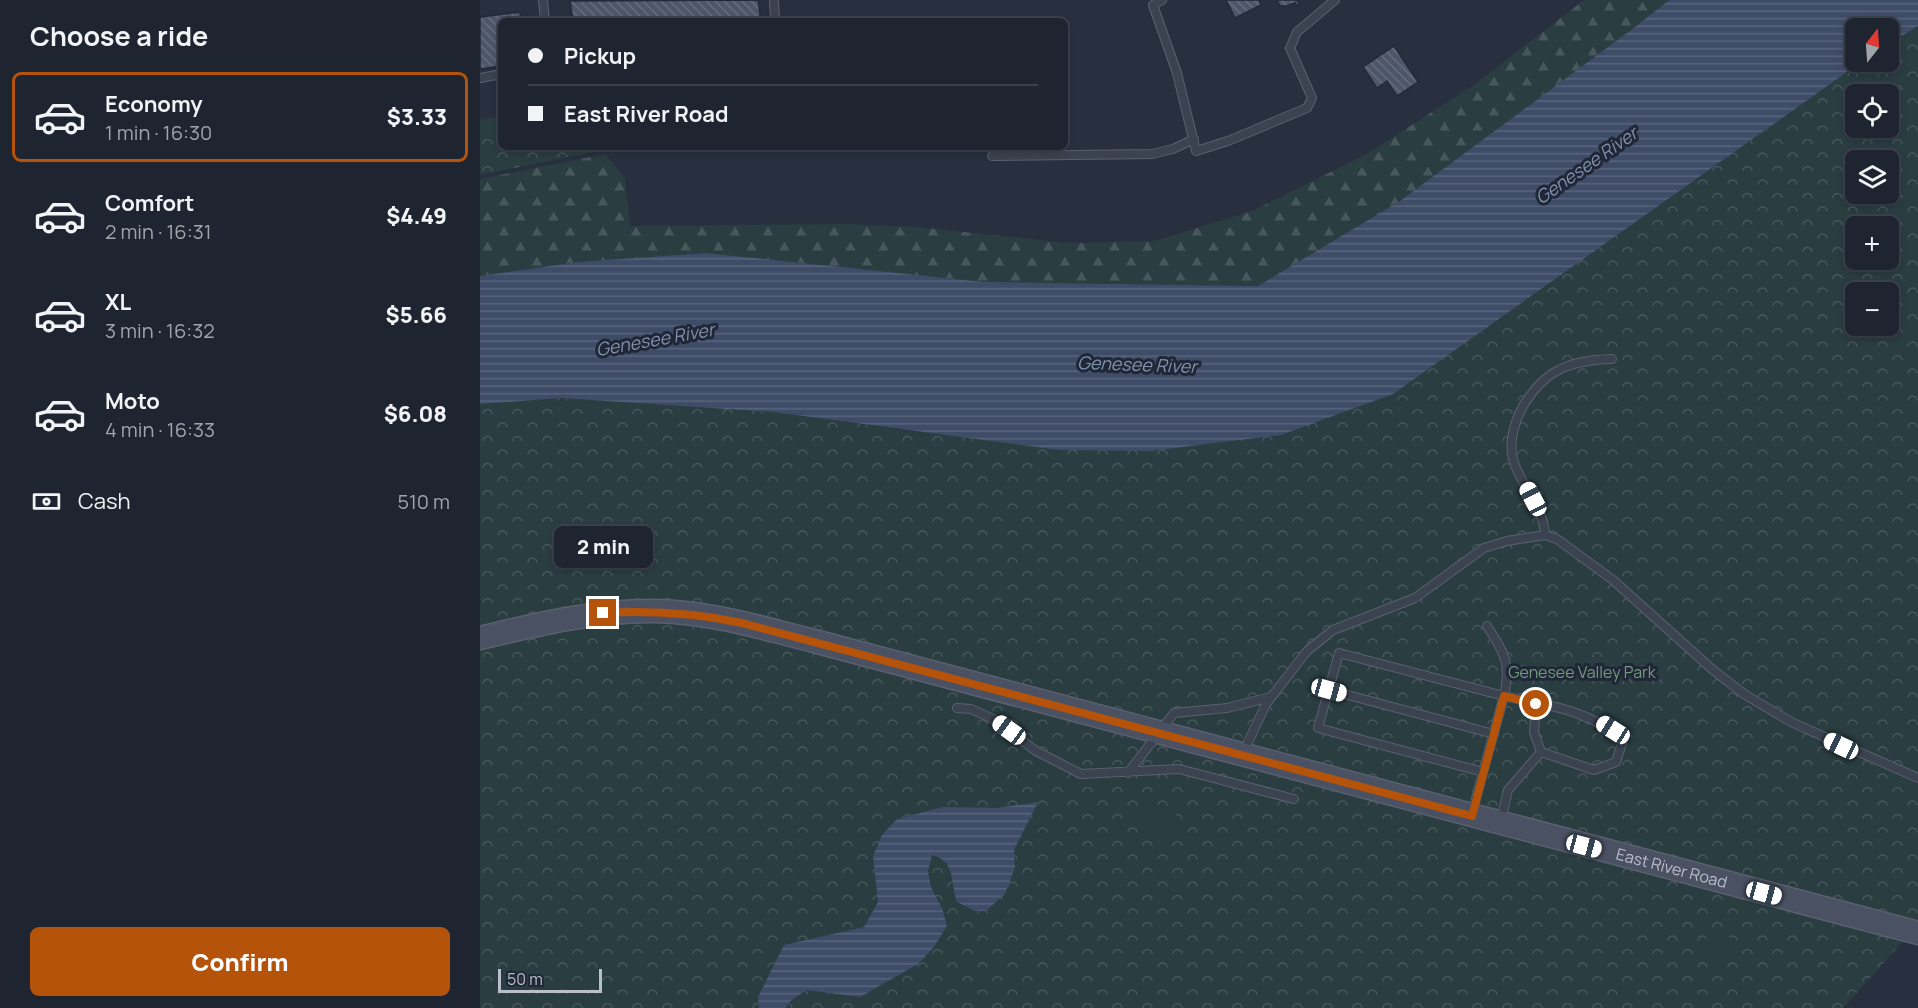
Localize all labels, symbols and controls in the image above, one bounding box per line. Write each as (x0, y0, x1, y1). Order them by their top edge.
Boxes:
text: Choose a ride (30, 17, 208, 54)
north arrow (1845, 18, 1899, 72)
map controls (1845, 18, 1899, 336)
text: Pickup (564, 41, 636, 71)
button: locate (1845, 84, 1899, 138)
text: Economy (105, 89, 203, 119)
icon: car (33, 90, 87, 144)
text: East River Road (564, 99, 729, 129)
text: $3.33 (387, 102, 447, 132)
text: 1 min · 16:30 (105, 119, 212, 146)
water label: Genesee River (1530, 119, 1644, 209)
button: layers (1845, 150, 1899, 204)
text: Comfort (105, 188, 194, 218)
icon: car (33, 189, 87, 243)
text: $4.49 (386, 201, 447, 231)
button: + (1845, 216, 1899, 270)
text: 2 min · 16:31 (105, 218, 212, 245)
button: − (1845, 282, 1899, 336)
text: XL (105, 287, 131, 317)
icon: car (33, 288, 87, 342)
text: $5.66 (386, 300, 447, 330)
water label: Genesee River (594, 316, 718, 361)
text: 3 min · 16:32 (105, 317, 215, 344)
water label: Genesee River (1077, 350, 1200, 378)
text: Moto (105, 386, 160, 416)
icon: car (33, 387, 87, 441)
text: $6.08 (384, 399, 447, 429)
text: 4 min · 16:33 (105, 416, 215, 443)
car (1517, 479, 1549, 519)
icon: cash (30, 485, 63, 518)
text: Cash (78, 486, 131, 516)
text: 510 m (397, 488, 450, 515)
callout: 2 min (554, 526, 652, 568)
text: 2 min (577, 533, 630, 560)
route end (589, 599, 616, 626)
park label: Genesee Valley Park (1508, 661, 1657, 683)
car (1309, 677, 1349, 703)
route start (1522, 690, 1549, 717)
car (989, 712, 1029, 748)
car (1593, 713, 1633, 747)
car (1821, 730, 1861, 762)
car (1564, 833, 1604, 859)
street label: East River Road (1614, 843, 1730, 893)
car (1744, 880, 1784, 906)
button: Confirm (30, 927, 450, 996)
scale bar (498, 966, 602, 994)
text: 50 m (507, 968, 543, 990)

